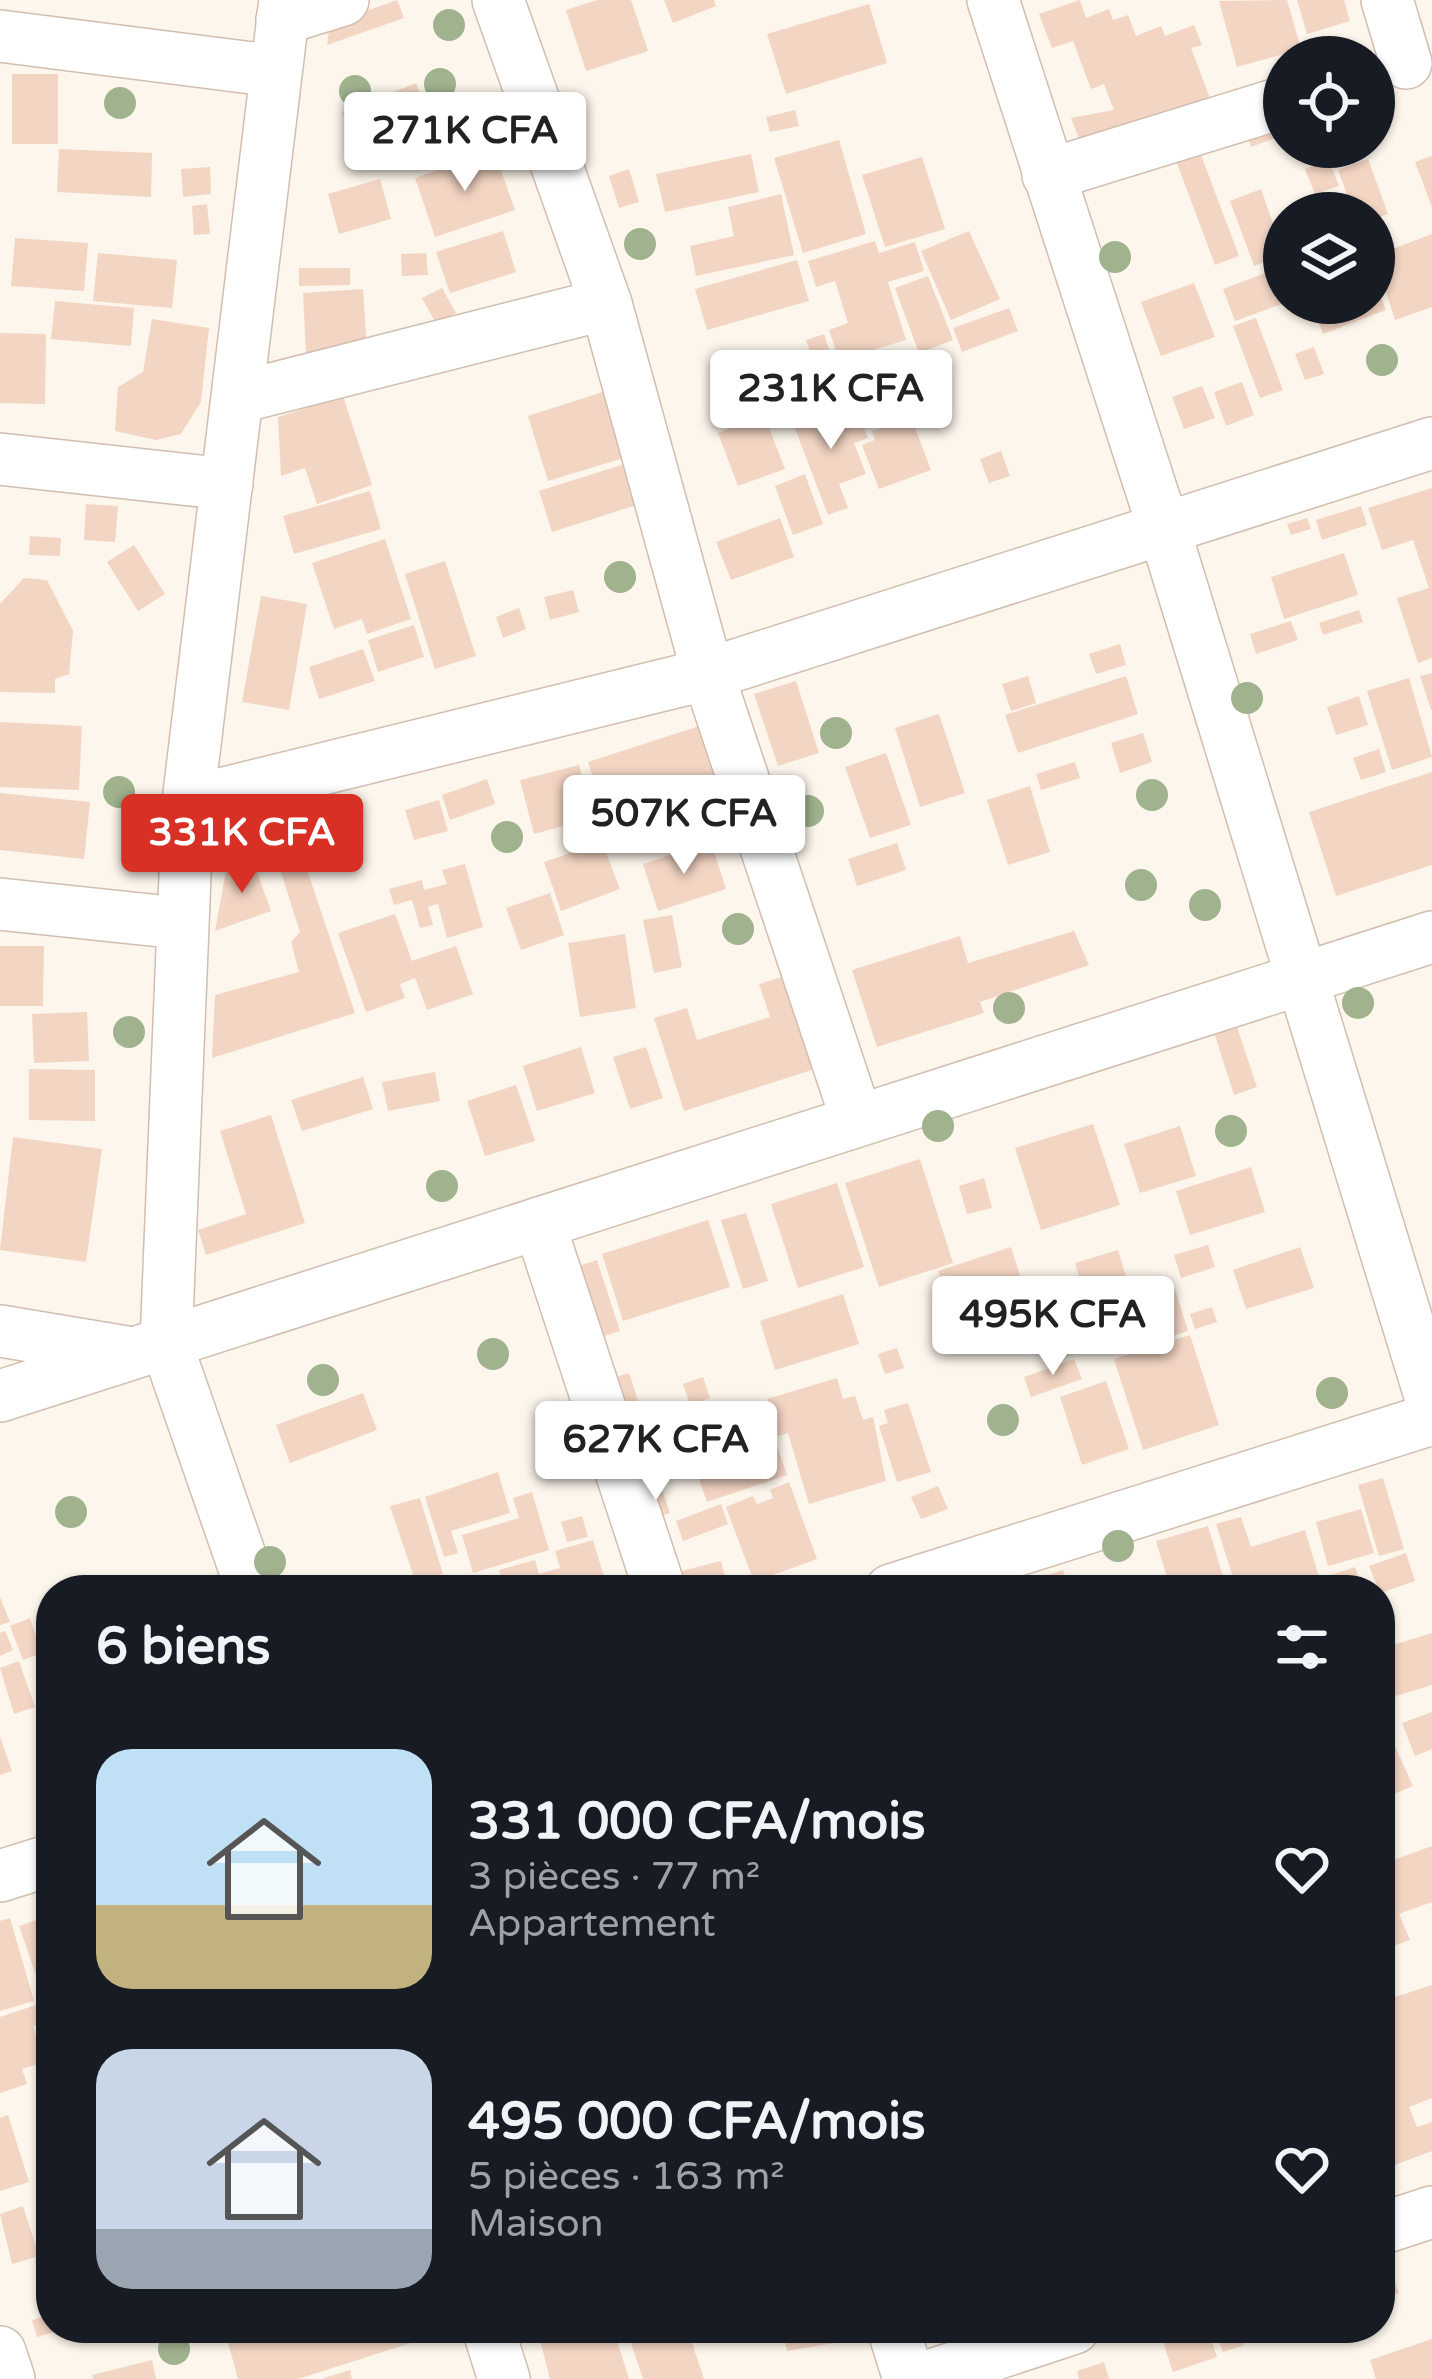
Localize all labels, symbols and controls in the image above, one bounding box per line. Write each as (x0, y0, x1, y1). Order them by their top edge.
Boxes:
map controls (1263, 36, 1395, 324)
button: locate (1263, 36, 1395, 168)
pin: 271K CFA (341, 92, 589, 194)
text: 271K CFA (371, 107, 559, 154)
button: layers (1263, 192, 1395, 324)
pin: 231K CFA (707, 350, 955, 452)
text: 231K CFA (737, 365, 925, 412)
pin: 507K CFA (560, 775, 808, 877)
text: 507K CFA (590, 790, 778, 837)
pin: 331K CFA (118, 794, 366, 896)
text: 331K CFA (148, 809, 336, 856)
pin: 495K CFA (929, 1276, 1177, 1378)
text: 495K CFA (959, 1291, 1147, 1338)
pin: 627K CFA (532, 1401, 780, 1503)
text: 627K CFA (562, 1416, 750, 1463)
icon: filters (1269, 1614, 1335, 1680)
text: 6 biens (96, 1616, 271, 1678)
text: 331 000 CFA/mois (468, 1791, 925, 1853)
icon: home (192, 1797, 336, 1941)
icon: heart (1269, 1836, 1335, 1902)
text: 3 pièces · 77 m² (468, 1853, 760, 1900)
text: Appartement (468, 1900, 716, 1947)
text: 495 000 CFA/mois (468, 2091, 925, 2153)
icon: home (192, 2097, 336, 2241)
icon: heart (1269, 2136, 1335, 2202)
text: 5 pièces · 163 m² (468, 2153, 785, 2200)
text: Maison (468, 2200, 604, 2247)

